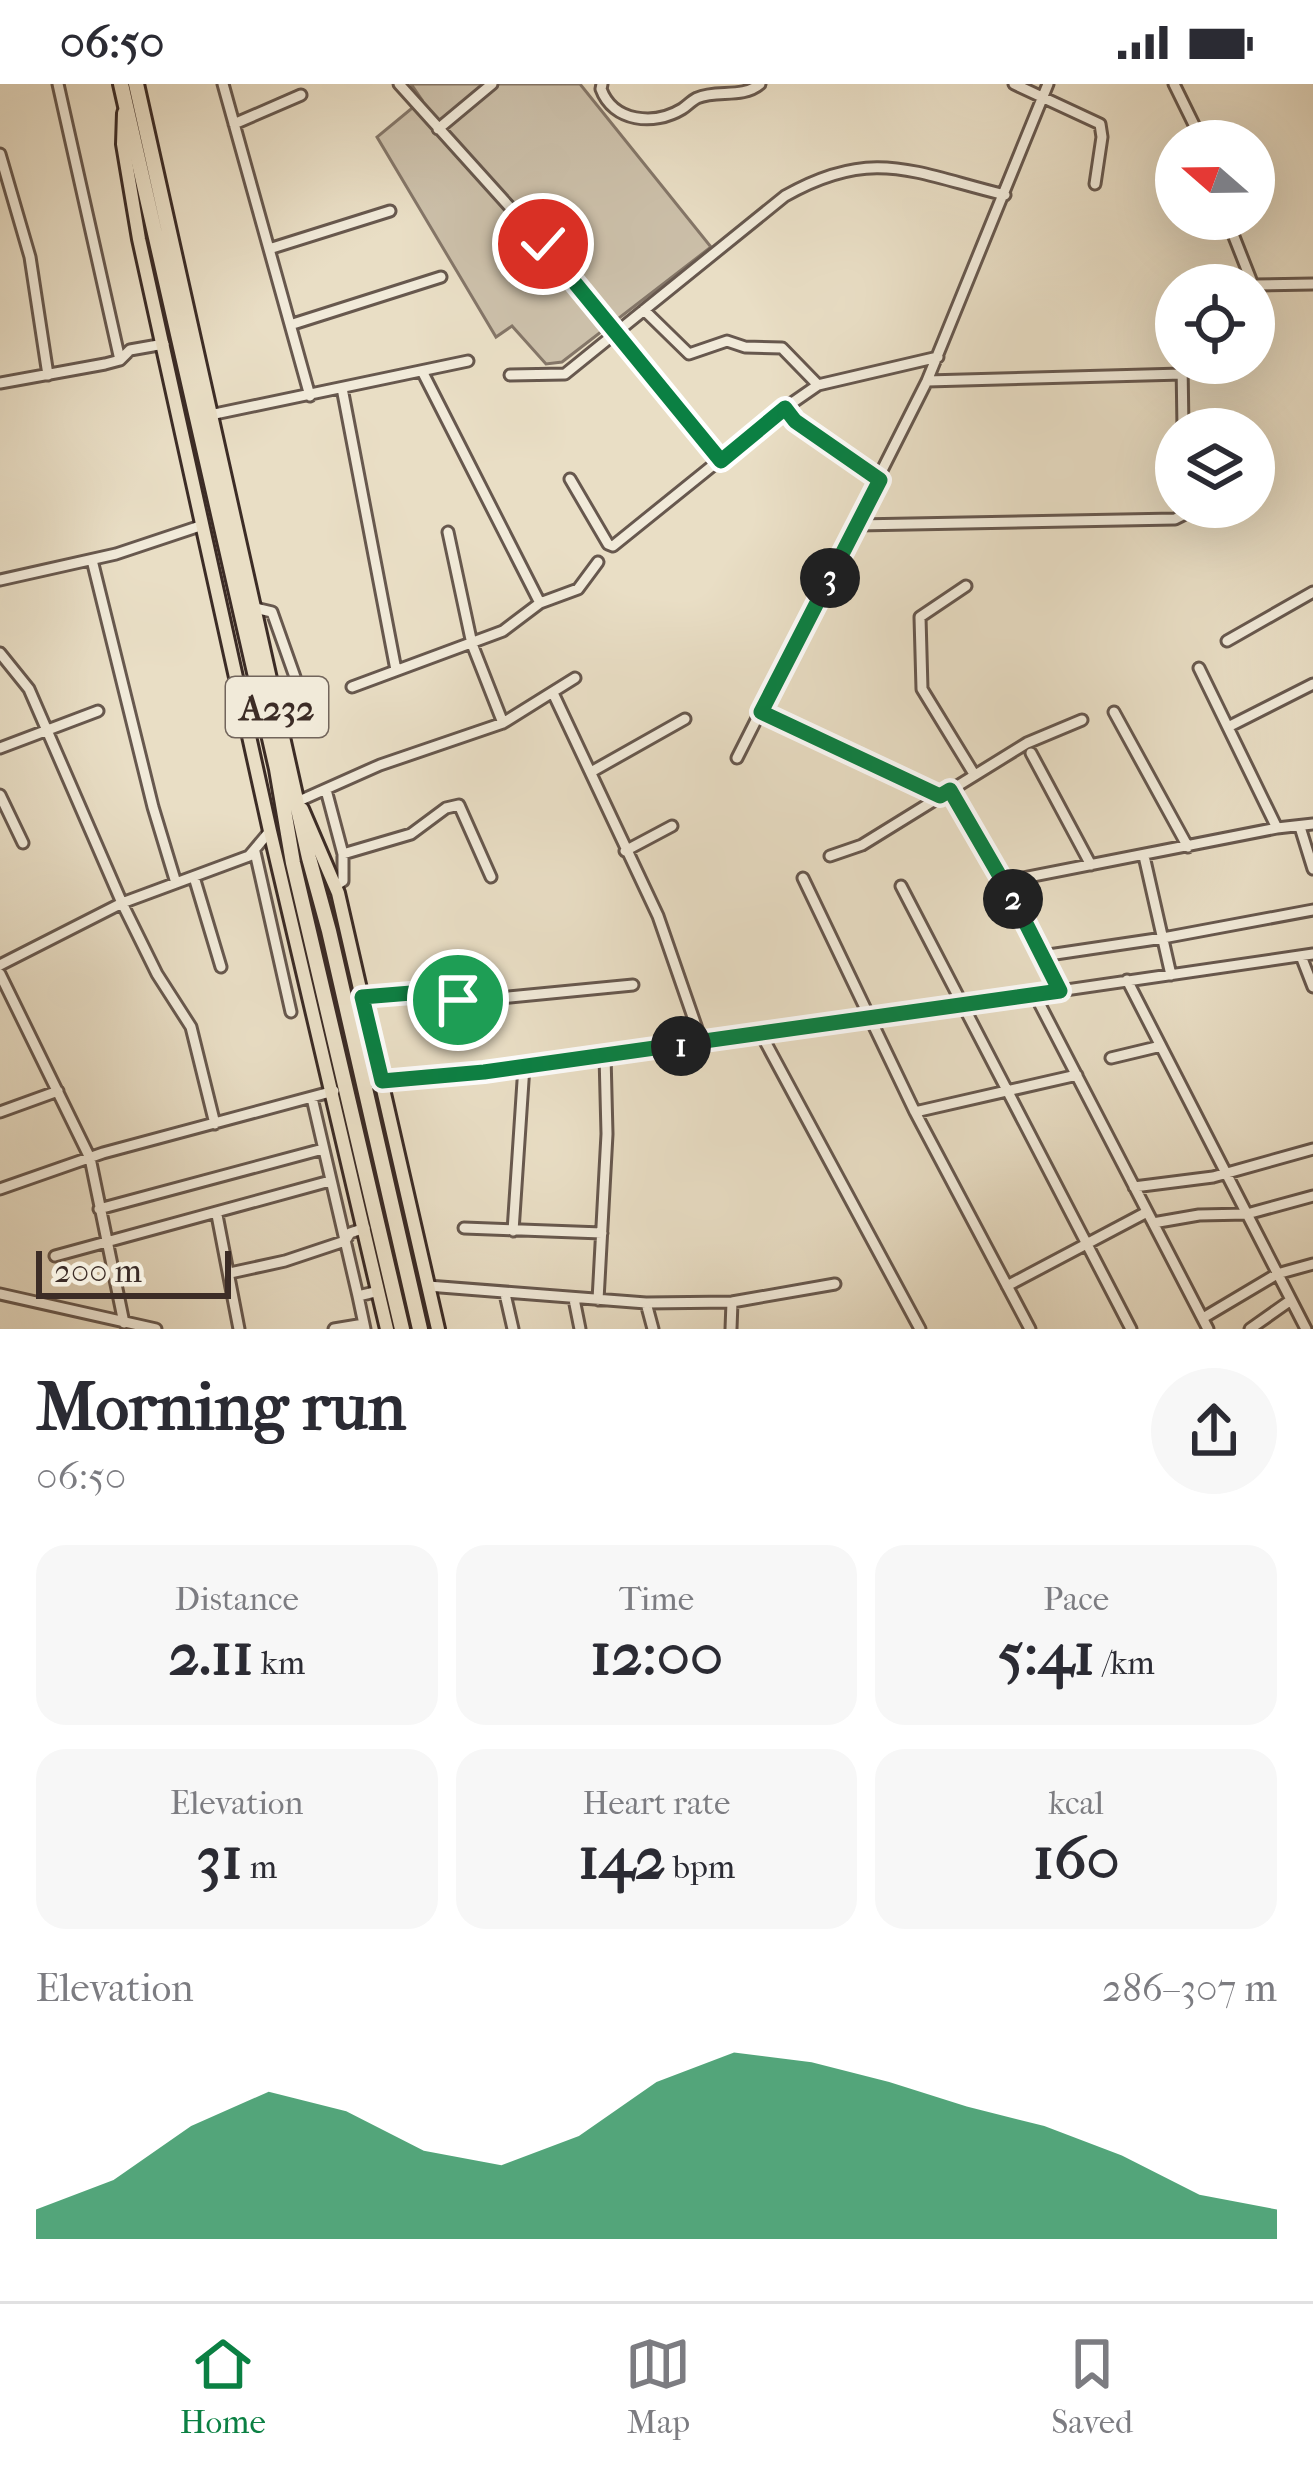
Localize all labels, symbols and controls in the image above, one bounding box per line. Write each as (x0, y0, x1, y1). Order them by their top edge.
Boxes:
text: 06:50 (60, 16, 164, 69)
north arrow (1155, 120, 1275, 240)
map controls (1155, 120, 1275, 528)
pin (492, 193, 594, 295)
icon: check (510, 211, 576, 277)
button: locate (1155, 264, 1275, 384)
button: layers (1155, 408, 1275, 528)
pin: 3 (800, 548, 860, 608)
text: 3 (823, 558, 837, 597)
road number: A232 (226, 677, 328, 737)
pin: 2 (983, 869, 1043, 929)
text: 2 (1005, 879, 1021, 918)
pin (407, 949, 509, 1051)
icon: arrive (425, 967, 491, 1033)
pin: 1 (651, 1016, 711, 1076)
text: 1 (675, 1026, 687, 1065)
scale bar (36, 1245, 231, 1298)
text: 200 m (54, 1252, 142, 1291)
button: share (1151, 1368, 1277, 1494)
text: Morning run (36, 1369, 406, 1446)
text: 06:50 (36, 1453, 126, 1499)
text: Distance (175, 1580, 299, 1619)
text: Time (619, 1580, 694, 1619)
text: Pace (1043, 1580, 1109, 1619)
text: 2.11 (168, 1619, 254, 1690)
text: 12:00 (590, 1619, 723, 1690)
text: 5:41 (998, 1619, 1095, 1690)
text: km (254, 1644, 305, 1683)
text: /km (1095, 1644, 1155, 1683)
text: Elevation (170, 1784, 304, 1823)
text: Heart rate (583, 1784, 730, 1823)
text: kcal (1048, 1784, 1104, 1823)
text: 31 (197, 1823, 243, 1894)
text: 142 (578, 1823, 666, 1894)
text: 160 (1033, 1823, 1120, 1894)
text: m (243, 1848, 277, 1887)
text: bpm (666, 1848, 735, 1887)
text: Elevation (36, 1965, 194, 2011)
text: 286–307 m (1102, 1965, 1277, 2011)
tab: Home (180, 2331, 266, 2442)
tab: Map (625, 2331, 691, 2442)
tab: Saved (1051, 2331, 1133, 2442)

